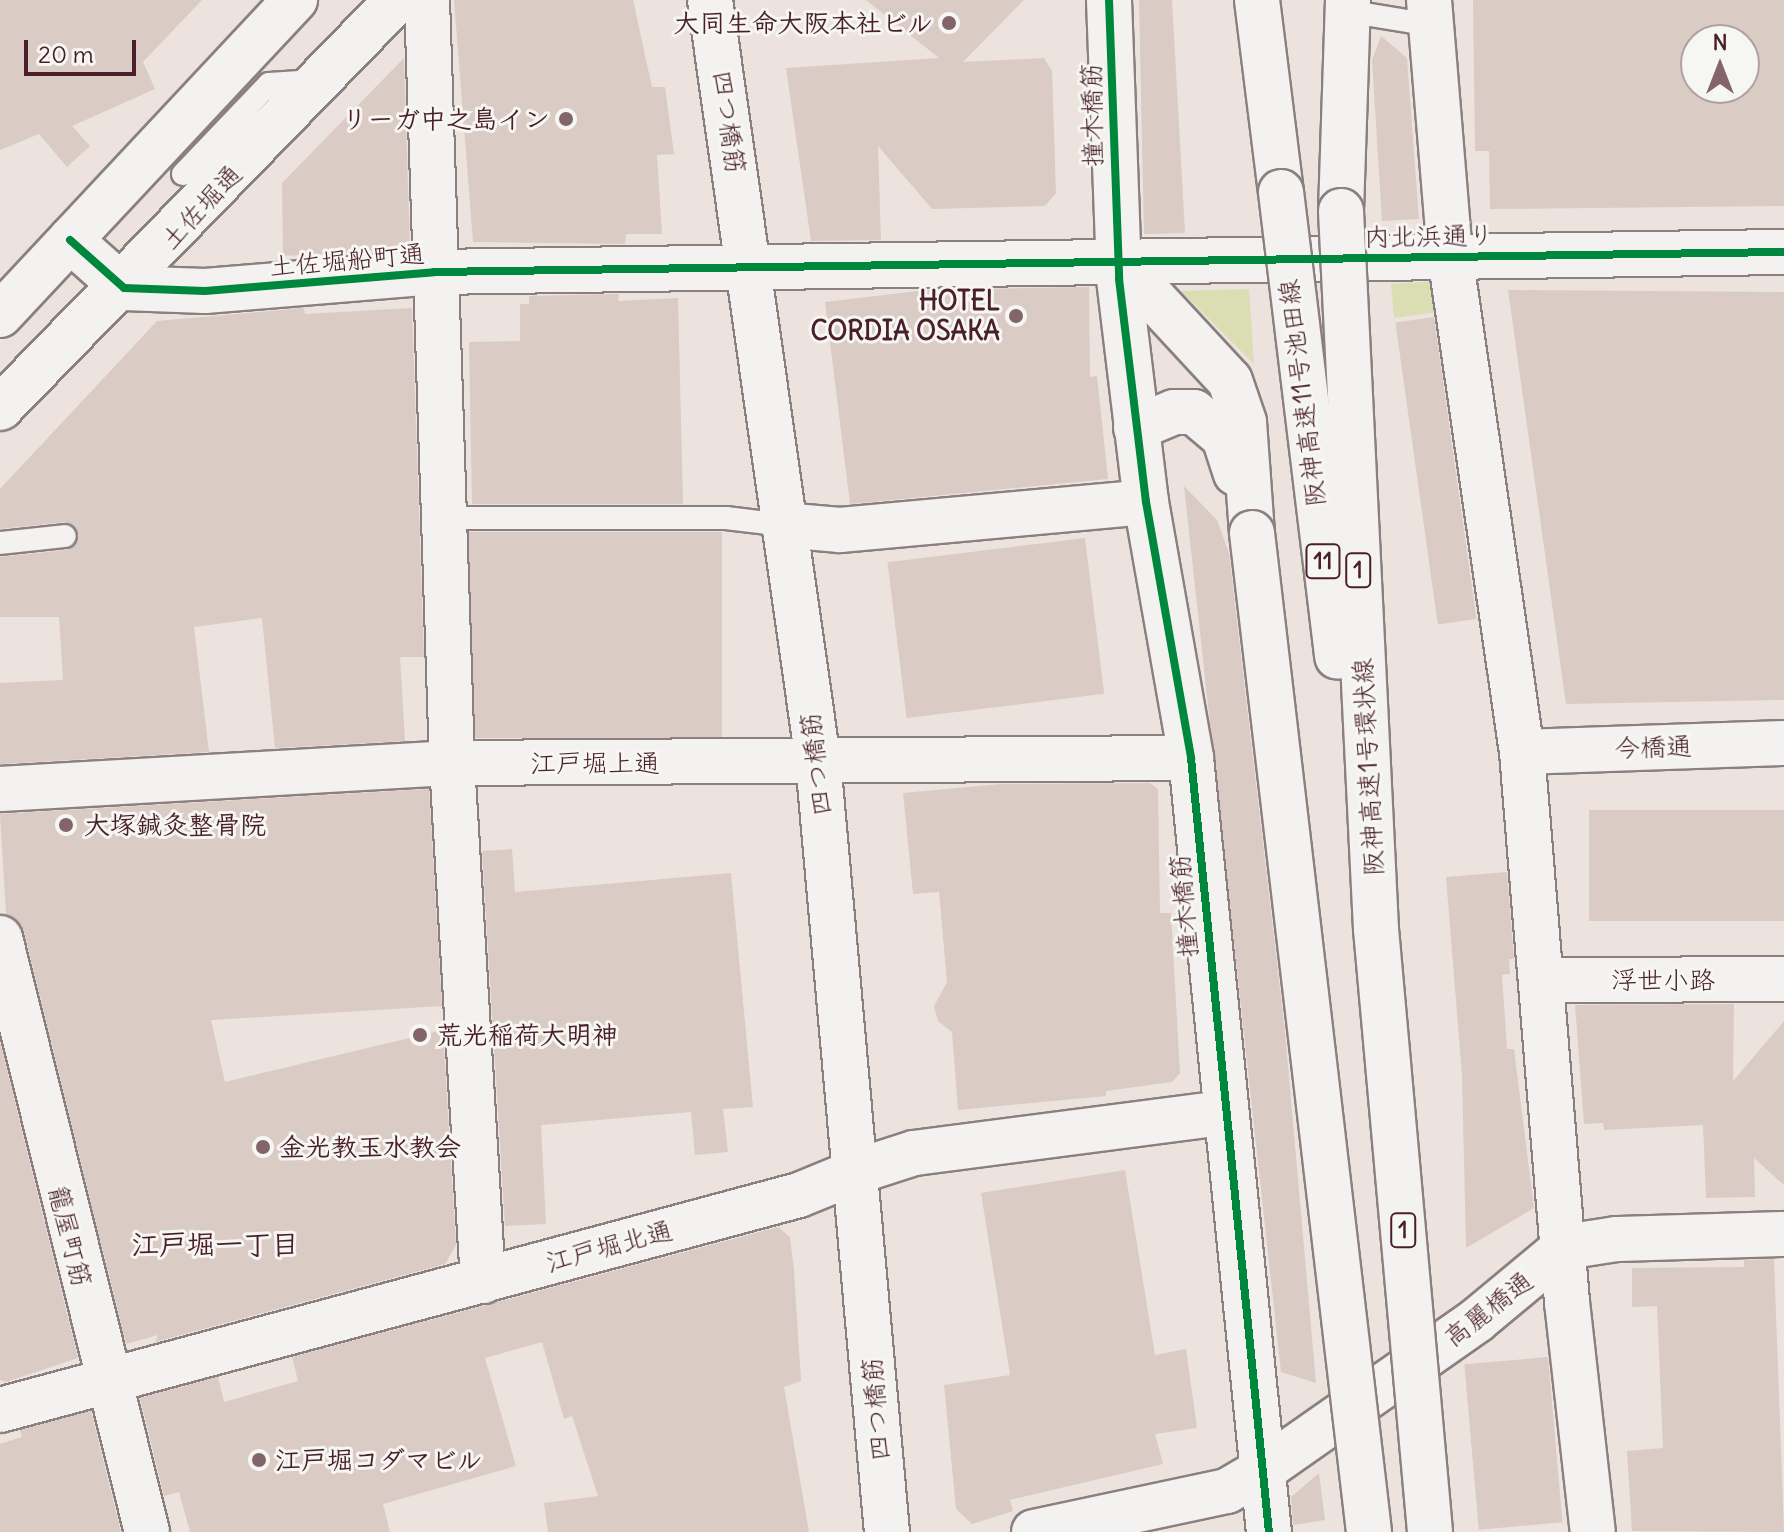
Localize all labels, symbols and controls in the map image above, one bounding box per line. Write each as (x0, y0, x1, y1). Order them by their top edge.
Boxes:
place label: 大同生命大阪本社ビル (673, 7, 933, 39)
marker: 大同生命大阪本社ビル (940, 14, 958, 32)
scale bar (28, 24, 140, 74)
north arrow (1680, 24, 1760, 104)
text: N (1712, 28, 1728, 56)
text: 20 m (38, 39, 94, 69)
street label: 撞木橋筋 (1075, 63, 1109, 167)
street label: 四つ橋筋 (706, 68, 752, 176)
place label: リーガ中之島イン (342, 103, 550, 135)
marker: リーガ中之島イン (557, 110, 575, 128)
street label: 土佐堀通 (154, 158, 248, 256)
street label: 内北浜通り (1364, 219, 1494, 253)
street label: 土佐堀船町通 (268, 238, 426, 282)
street label: 阪神高速11号池田線 (1273, 278, 1331, 508)
place label: HOTEL CORDIA OSAKA (811, 285, 1000, 346)
marker: HOTEL CORDIA OSAKA (1007, 307, 1025, 325)
road number: 11 (1305, 541, 1341, 581)
road number: 1 (1344, 550, 1372, 590)
street label: 阪神高速1号環状線 (1347, 657, 1389, 877)
street label: 四つ橋筋 (794, 710, 838, 818)
street label: 今橋通 (1613, 730, 1693, 764)
street label: 江戸堀上通 (530, 747, 660, 779)
place label: 大塚鍼灸整骨院 (84, 809, 266, 841)
marker: 大塚鍼灸整骨院 (55, 814, 77, 836)
street label: 撞木橋筋 (1164, 853, 1204, 959)
street label: 浮世小路 (1611, 964, 1715, 996)
place label: 荒光稲荷大明神 (436, 1019, 618, 1051)
marker: 荒光稲荷大明神 (411, 1026, 429, 1044)
place label: 金光教玉水教会 (279, 1131, 461, 1163)
marker: 金光教玉水教会 (254, 1138, 272, 1156)
street label: 籠屋町筋 (42, 1182, 98, 1290)
road number: 1 (1389, 1210, 1417, 1250)
street label: 江戸堀北通 (542, 1214, 676, 1278)
district label: 江戸堀一丁目 (131, 1227, 299, 1261)
street label: 高麗橋通 (1437, 1265, 1539, 1353)
street label: 四つ橋筋 (856, 1356, 896, 1462)
place label: 江戸堀コダマビル (275, 1444, 483, 1476)
marker: 江戸堀コダマビル (250, 1451, 268, 1469)

